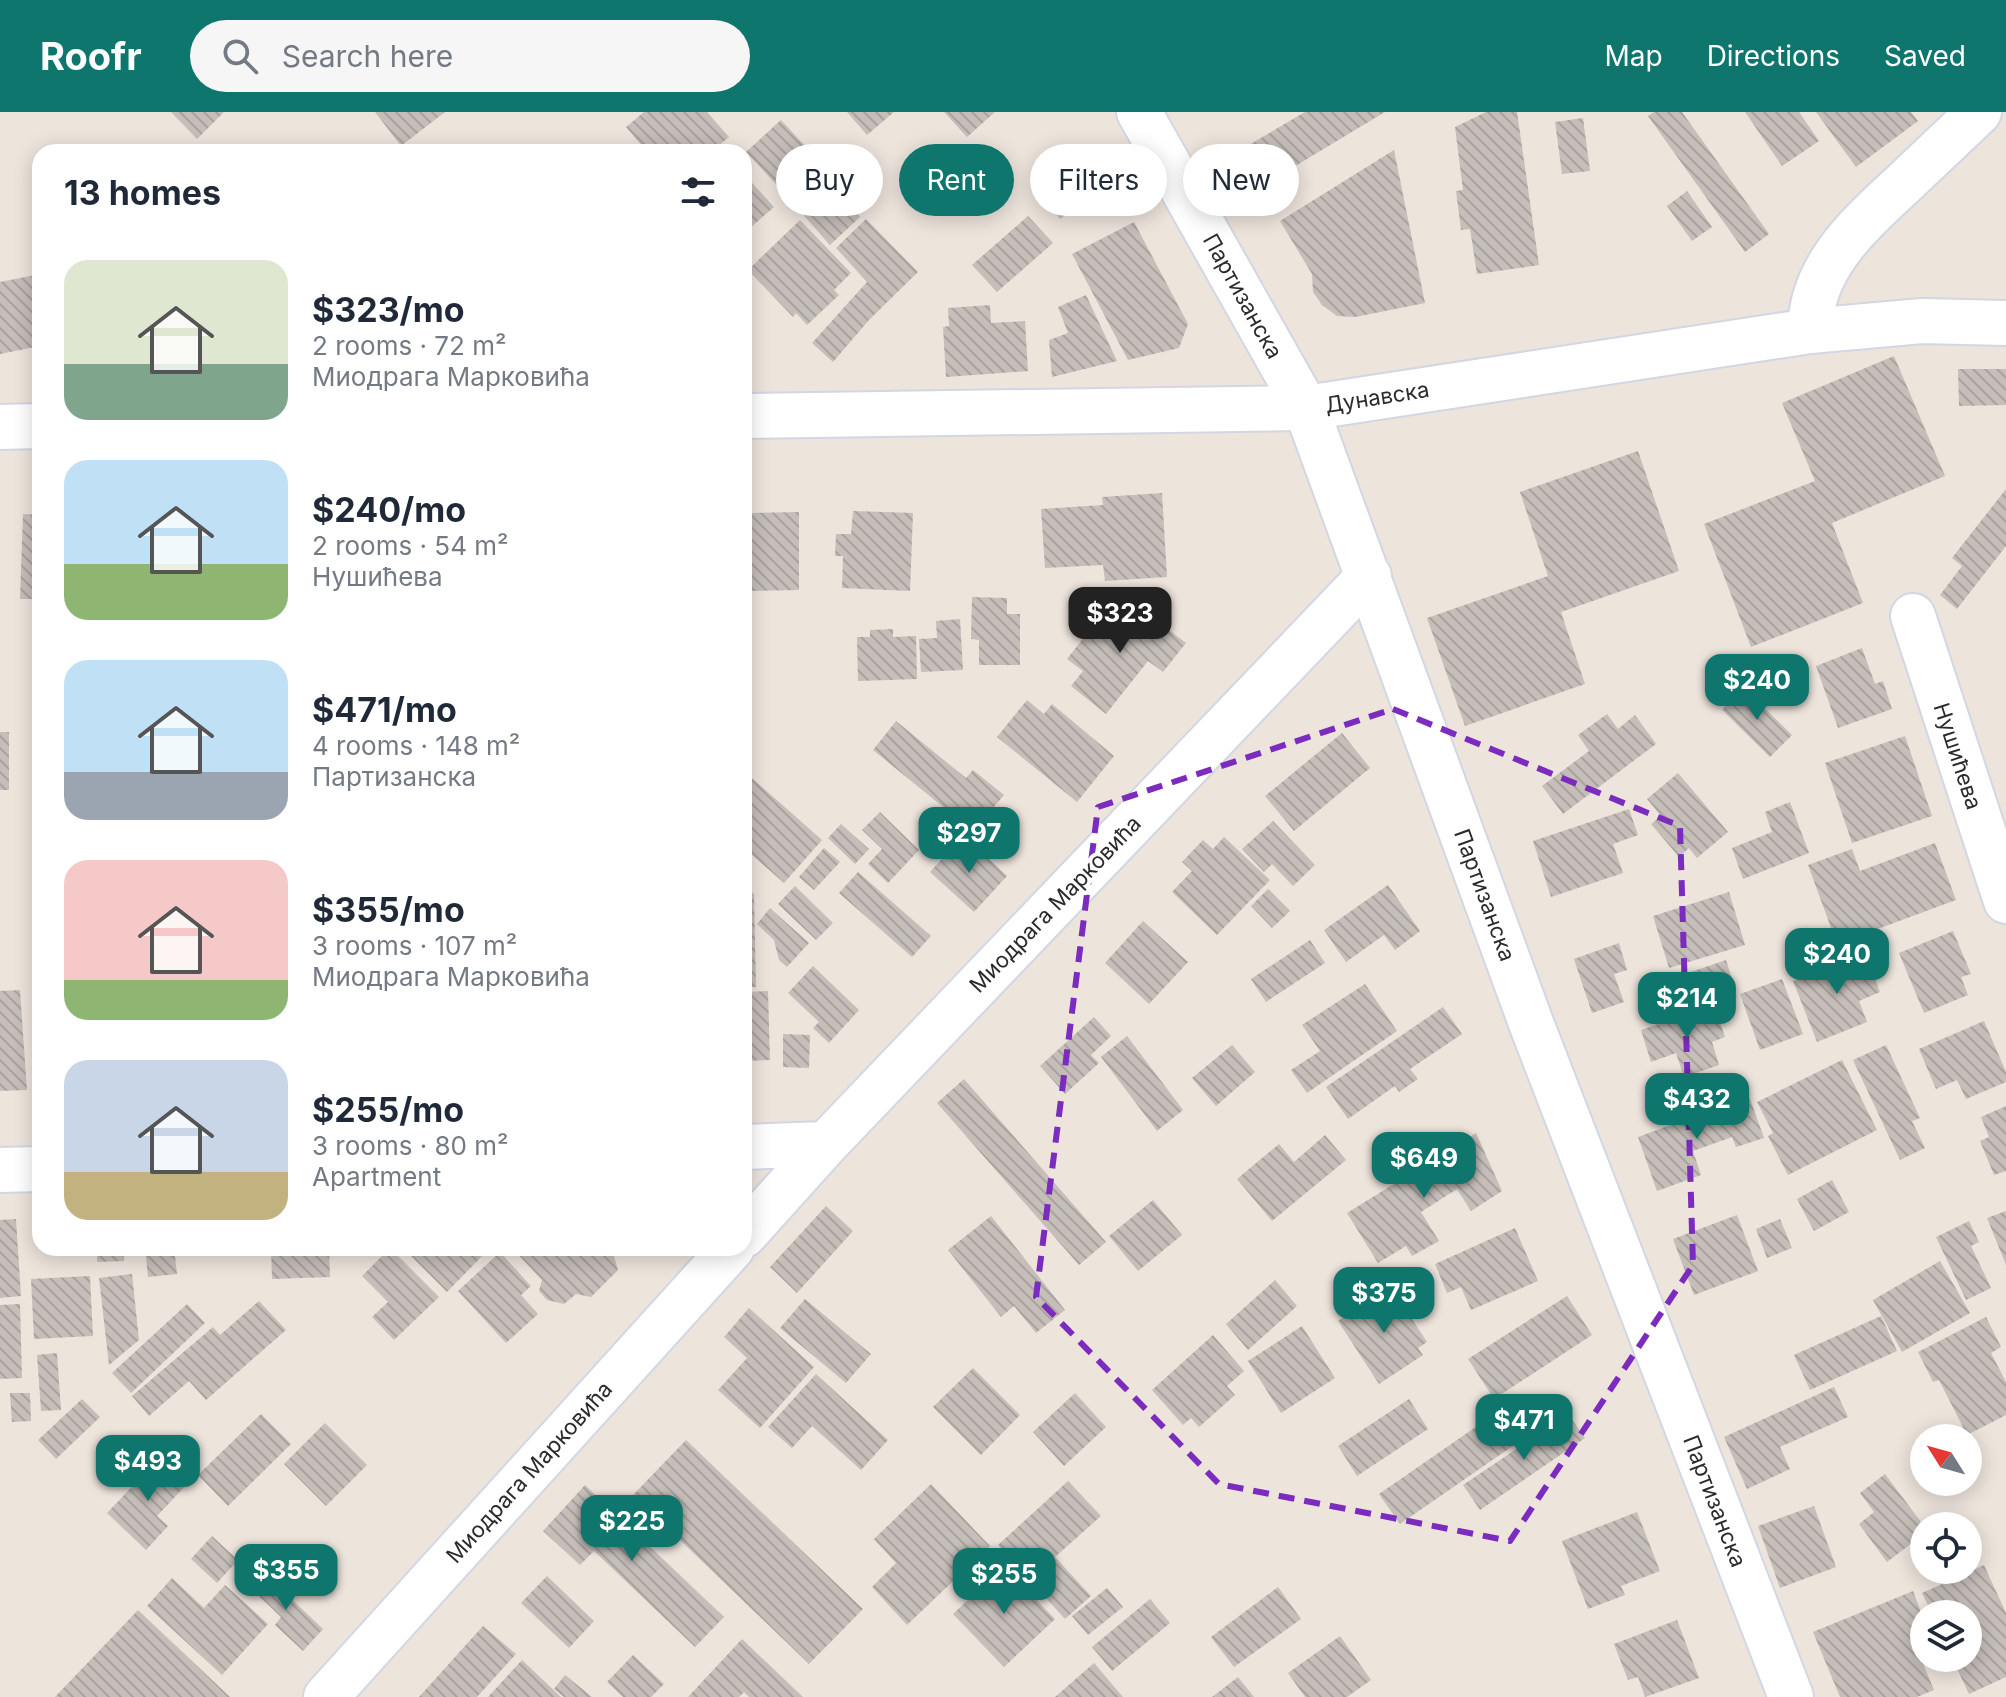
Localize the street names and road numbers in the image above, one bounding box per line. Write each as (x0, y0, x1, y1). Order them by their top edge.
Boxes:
street label: Партизанска (1198, 229, 1288, 363)
street label: Дунавска (1323, 376, 1431, 418)
street label: Нушићева (1929, 699, 1987, 813)
street label: Миодрага Марковића (964, 810, 1146, 998)
street label: Партизанска (1449, 825, 1521, 965)
street label: Миодрага Марковића (441, 1376, 617, 1568)
street label: Партизанска (1678, 1432, 1752, 1570)

